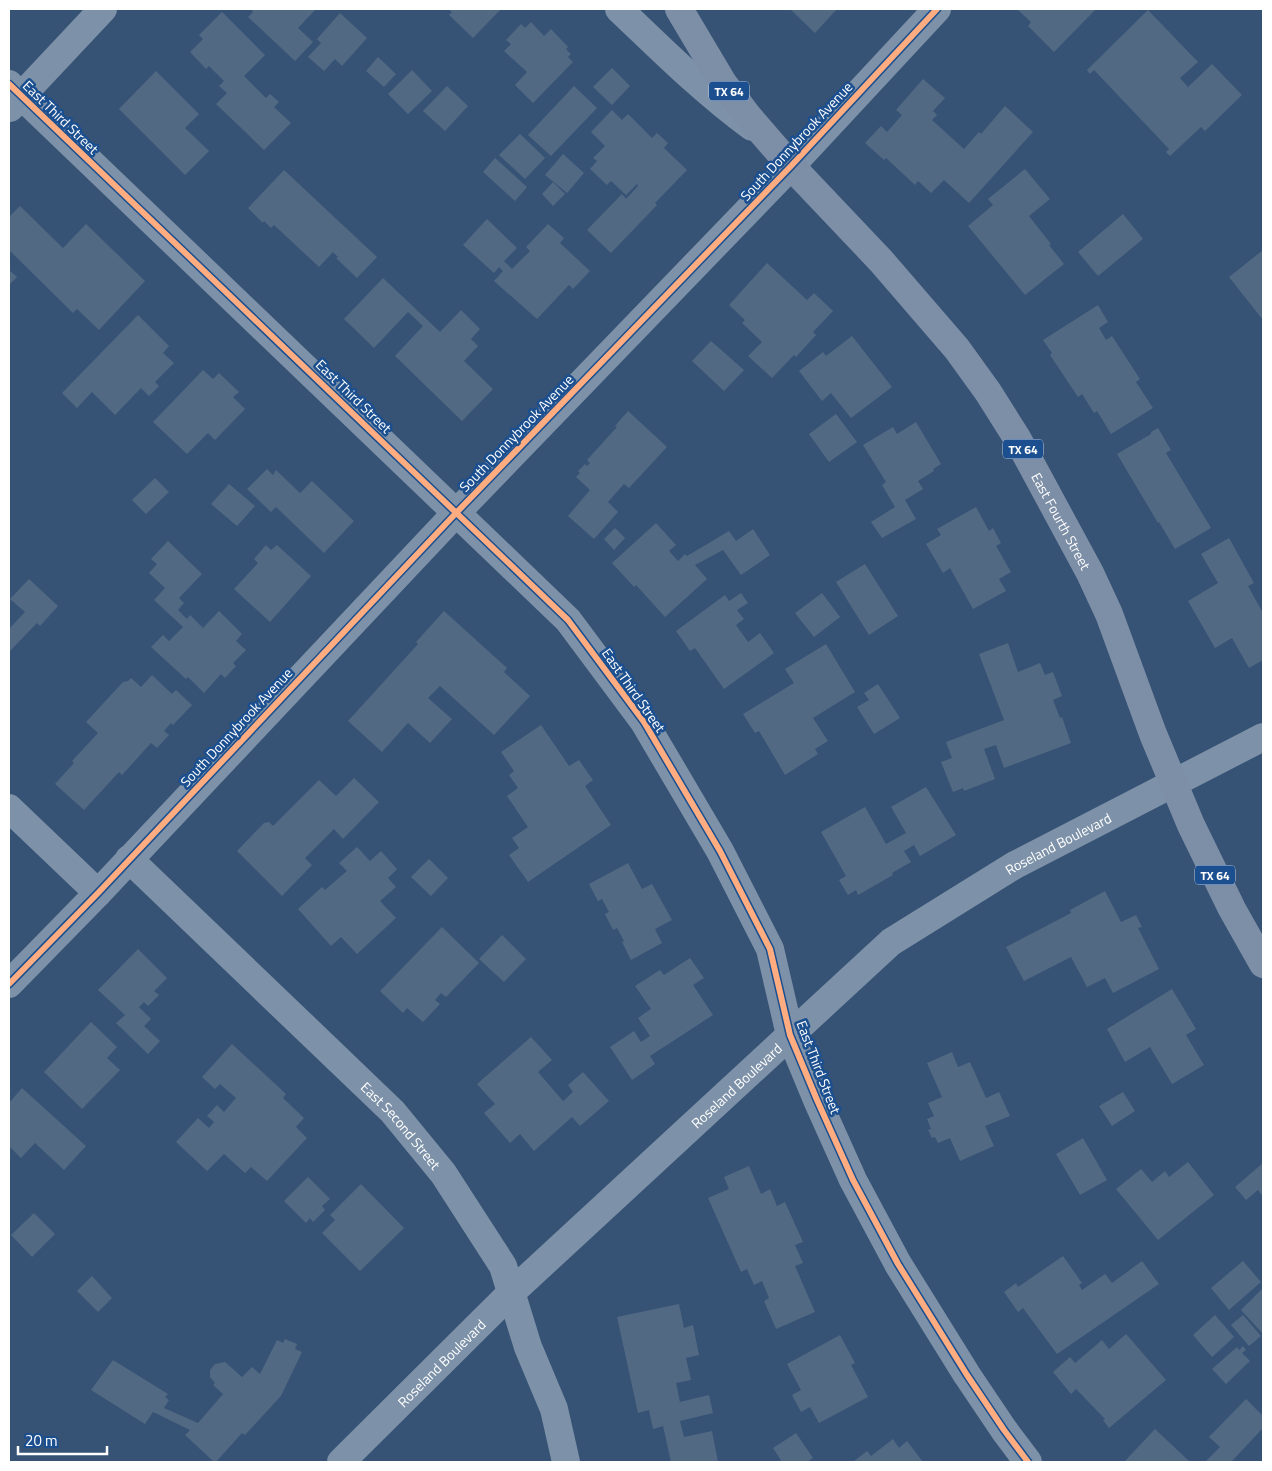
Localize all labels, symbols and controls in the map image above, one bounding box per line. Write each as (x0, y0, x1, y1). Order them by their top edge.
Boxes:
street label: East Third Street (18, 75, 104, 159)
street label: South Donnybrook Avenue (735, 77, 857, 205)
road number: TX 64 (709, 82, 749, 100)
street label: East Third Street (311, 354, 397, 438)
street label: South Donnybrook Avenue (454, 369, 578, 497)
road number: TX 64 (1003, 439, 1043, 458)
street label: East Fourth Street (1027, 468, 1097, 573)
street label: East Third Street (597, 644, 671, 736)
street label: South Donnybrook Avenue (175, 663, 297, 791)
street label: Roseland Boulevard (1000, 807, 1115, 879)
road number: TX 64 (1195, 866, 1235, 884)
street label: East Third Street (792, 1017, 846, 1117)
street label: Roseland Boulevard (686, 1038, 786, 1133)
street label: East Second Street (357, 1076, 446, 1174)
street label: Roseland Boulevard (392, 1314, 490, 1411)
scale bar (18, 1424, 106, 1456)
text: 20 m (25, 1429, 58, 1452)

